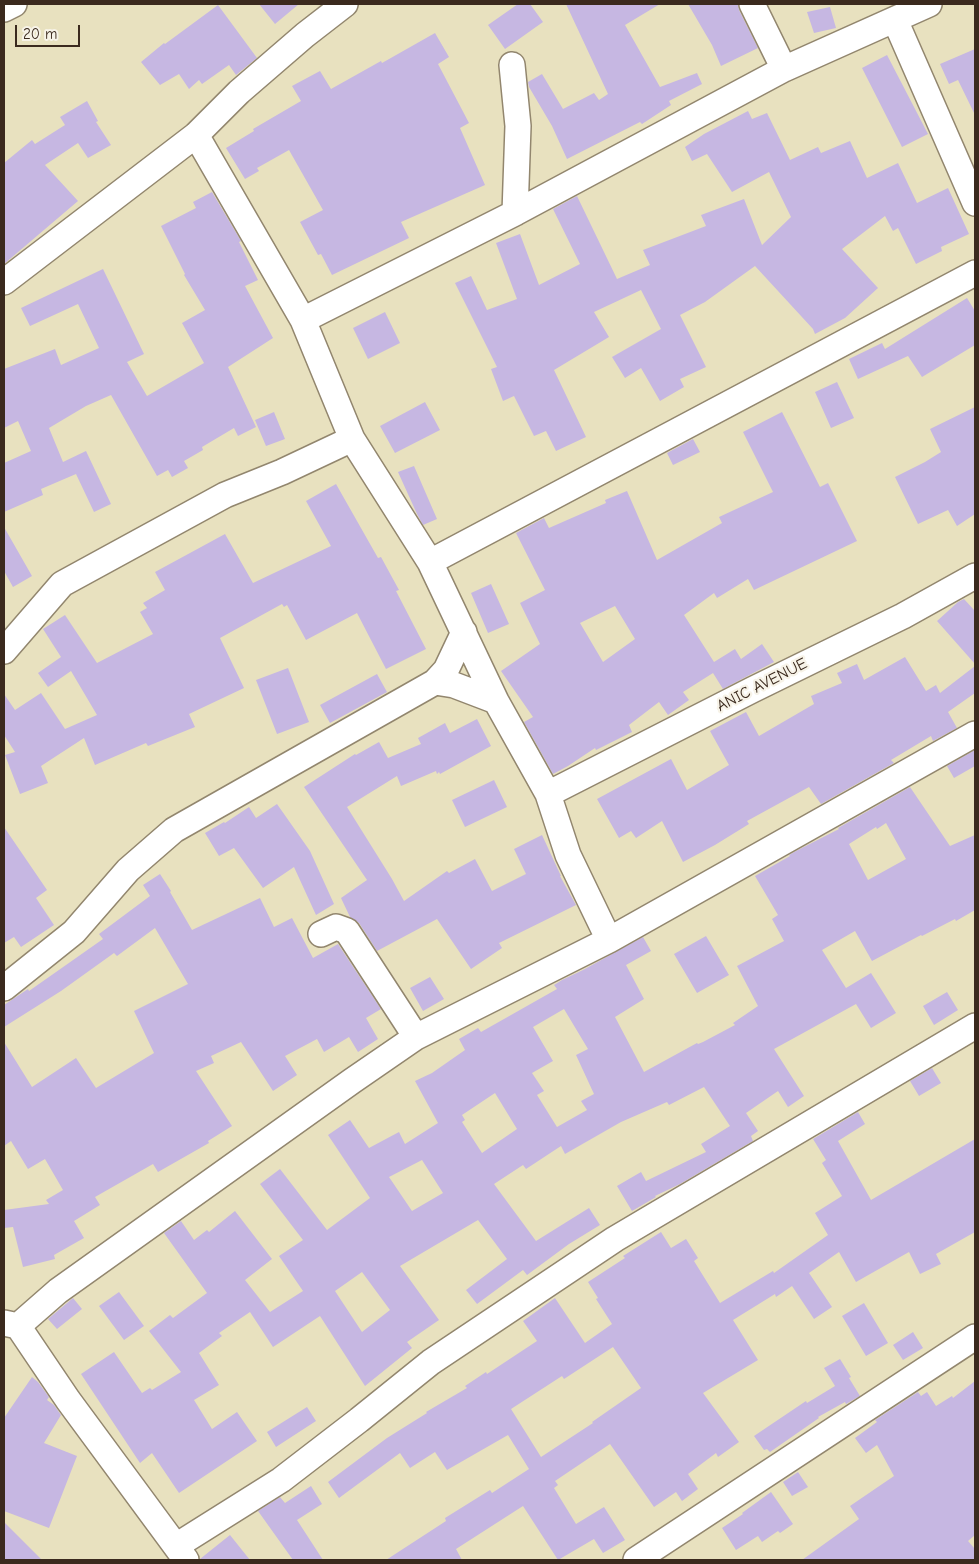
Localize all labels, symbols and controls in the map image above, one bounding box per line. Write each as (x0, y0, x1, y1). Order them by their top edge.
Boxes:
scale bar (18, 15, 82, 47)
text: 20 m (23, 25, 57, 43)
street label: ANIC AVENUE (714, 654, 810, 716)

